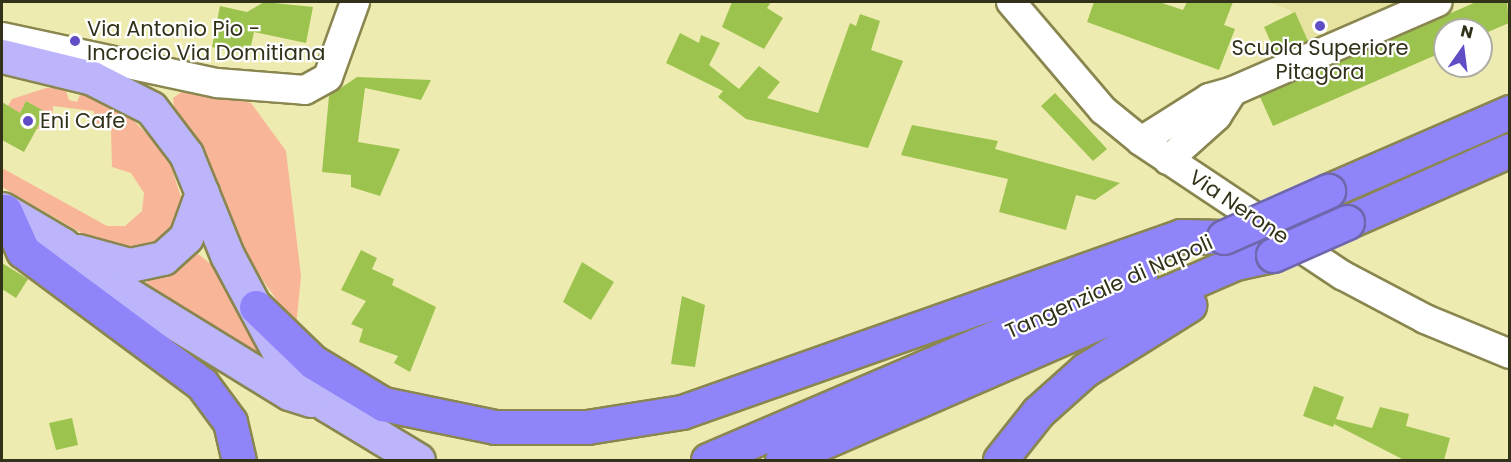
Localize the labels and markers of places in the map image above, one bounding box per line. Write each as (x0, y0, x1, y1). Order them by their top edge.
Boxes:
place label: Via Antonio Pio - Incrocio Via Domitiana (87, 16, 325, 66)
marker: Scuola Superiore Pitagora (1313, 19, 1327, 33)
marker: Via Antonio Pio - Incrocio Via Domitiana (68, 34, 82, 48)
place label: Scuola Superiore Pitagora (1231, 35, 1409, 85)
place label: Eni Cafe (40, 108, 125, 134)
marker: Eni Cafe (21, 114, 35, 128)

